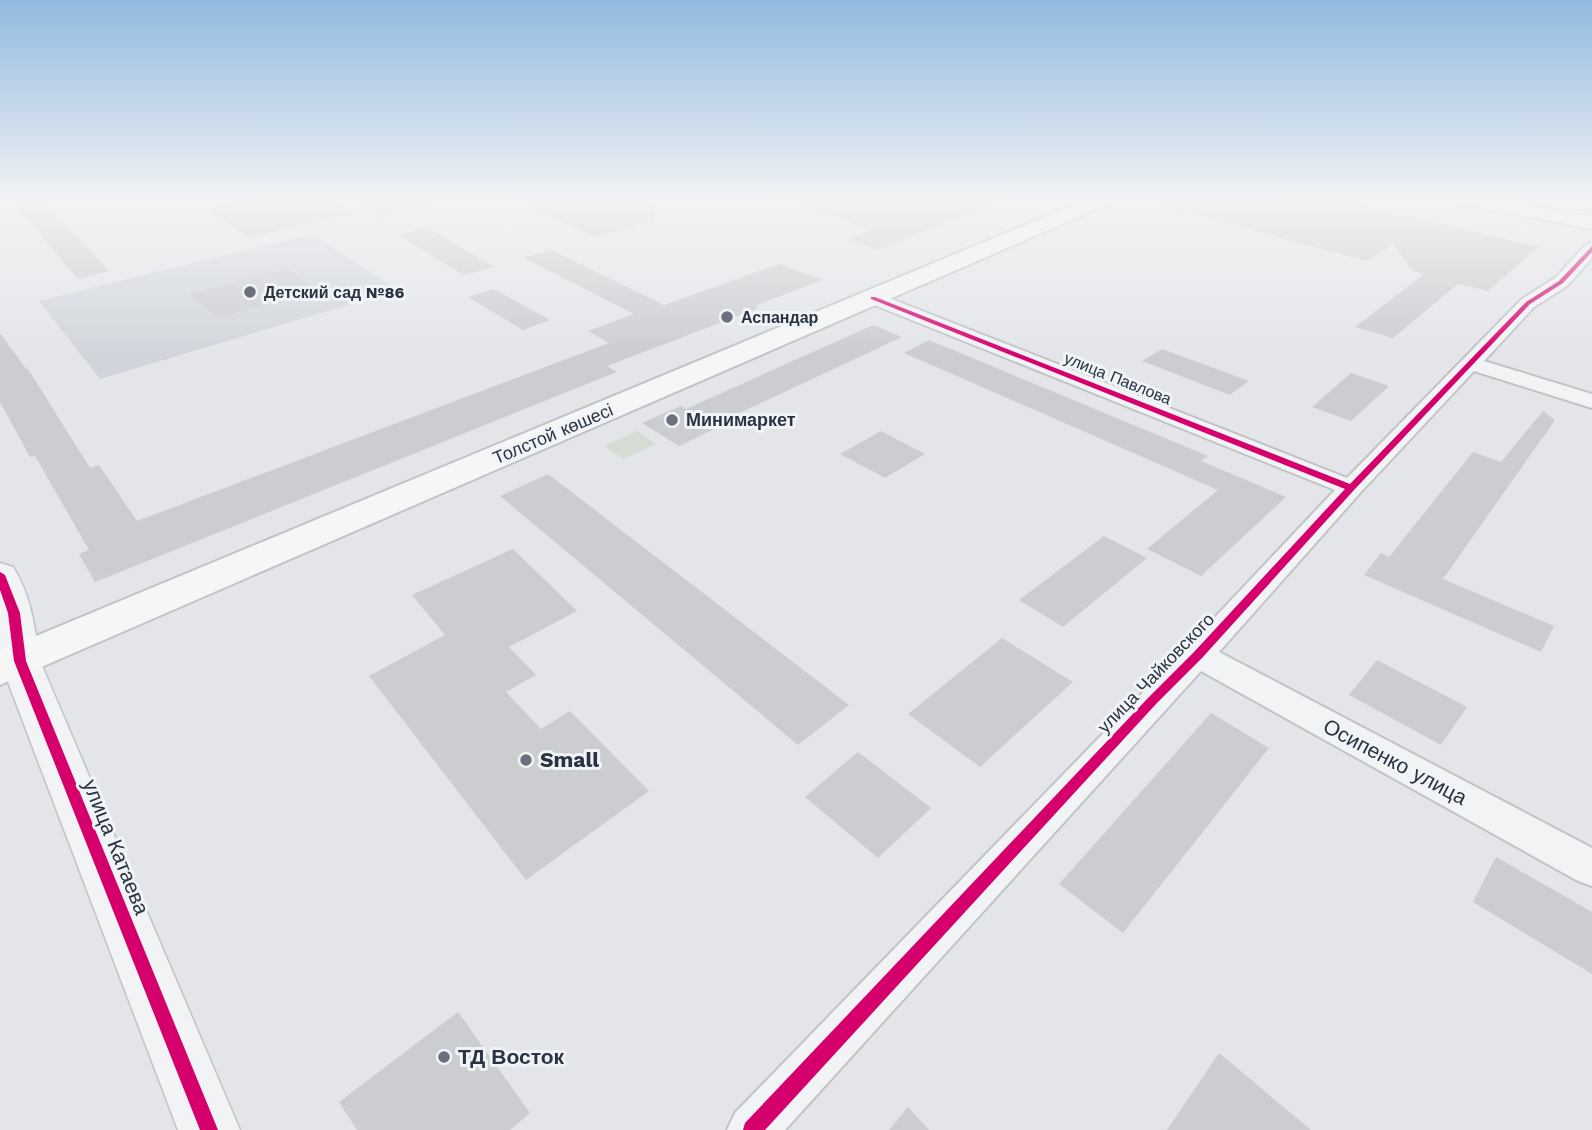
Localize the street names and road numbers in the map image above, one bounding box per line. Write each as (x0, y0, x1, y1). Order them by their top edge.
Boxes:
street label: улица Павлова (1062, 348, 1174, 409)
street label: Толстой көшесі (490, 399, 616, 468)
street label: улица Чайковского (1093, 608, 1218, 737)
street label: Осипенко улица (1319, 713, 1472, 810)
street label: улица Катаева (78, 776, 155, 918)

